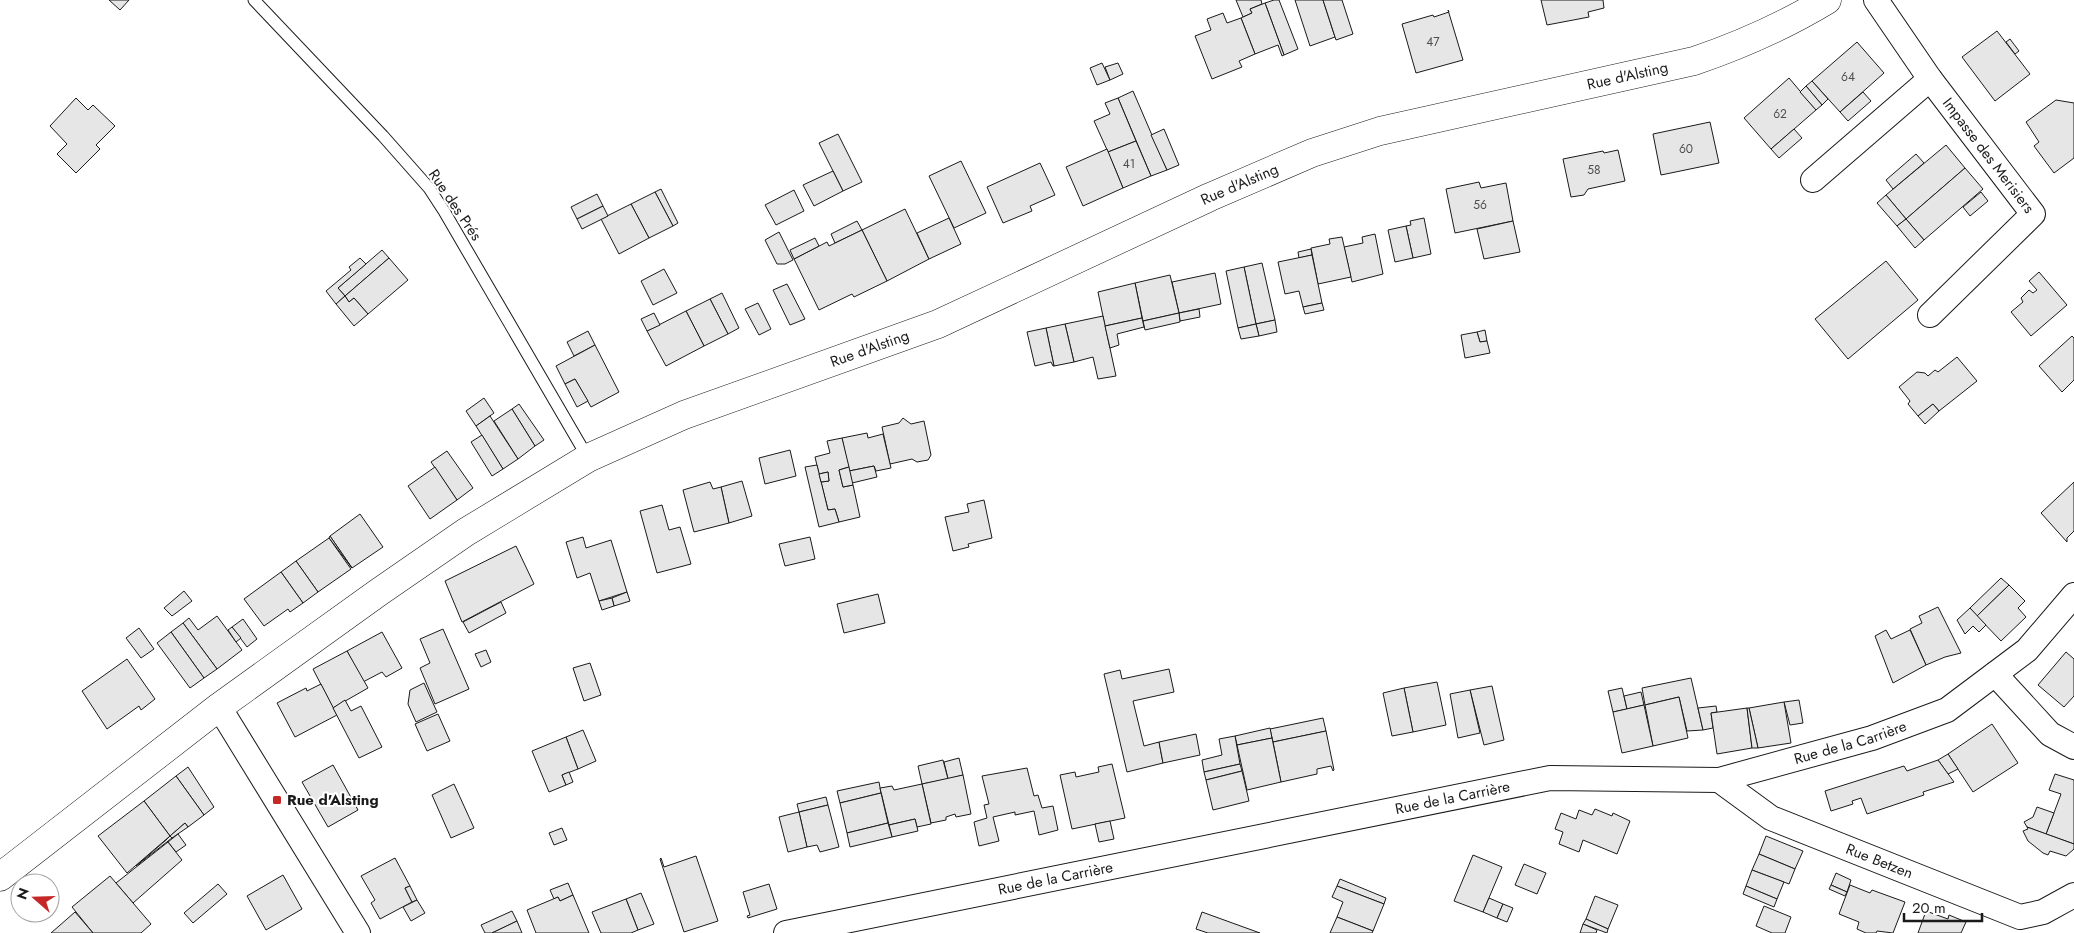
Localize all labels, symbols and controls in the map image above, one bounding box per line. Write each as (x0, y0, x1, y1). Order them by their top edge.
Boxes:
house number: 47 (1426, 33, 1440, 51)
street label: Rue d'Alsting (1585, 56, 1670, 96)
house number: 64 (1841, 68, 1855, 86)
street label: Impasse des Merisiers (1937, 93, 2040, 218)
house number: 62 (1773, 105, 1787, 123)
house number: 60 (1679, 140, 1693, 158)
house number: 41 (1123, 155, 1135, 173)
street label: Rue d'Alsting (1197, 158, 1282, 211)
house number: 58 (1587, 161, 1601, 179)
street label: Rue des Prés (423, 165, 487, 245)
house number: 56 (1473, 196, 1487, 214)
street label: Rue d'Alsting (827, 324, 912, 373)
street label: Rue de la Carrière (1791, 715, 1910, 770)
street label: Rue de la Carrière (1393, 775, 1512, 820)
place label: Rue d'Alsting (287, 789, 379, 811)
marker: Rue d'Alsting (271, 794, 283, 806)
street label: Rue Betzen (1842, 838, 1916, 884)
street label: Rue de la Carrière (996, 856, 1115, 901)
north arrow (10, 873, 60, 923)
text: N (11, 885, 34, 902)
scale bar (1904, 890, 1982, 922)
text: 20 m (1912, 897, 1946, 919)

